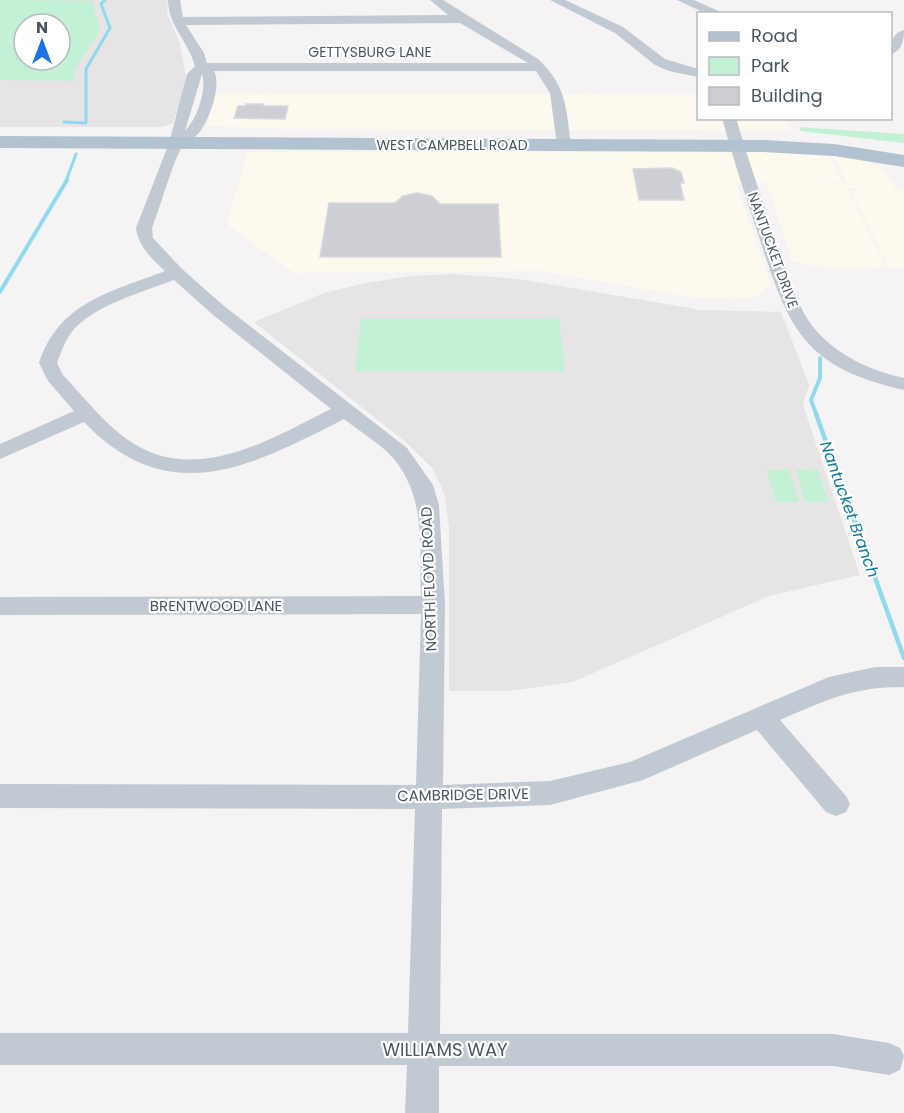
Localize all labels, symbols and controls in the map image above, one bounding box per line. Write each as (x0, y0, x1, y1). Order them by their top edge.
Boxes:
north arrow (12, 12, 72, 72)
legend (697, 12, 892, 120)
text: N (36, 16, 48, 39)
text: Road (751, 23, 798, 48)
street label: GETTYSBURG LANE (308, 42, 432, 62)
text: Park (751, 53, 790, 78)
text: Building (751, 83, 823, 108)
street label: WEST CAMPBELL ROAD (376, 135, 528, 155)
street label: NANTUCKET DRIVE (743, 189, 803, 311)
water label: Nantucket Branch (814, 438, 885, 581)
street label: NORTH FLOYD ROAD (415, 506, 442, 652)
street label: BRENTWOOD LANE (150, 595, 282, 616)
street label: CAMBRIDGE DRIVE (397, 783, 529, 806)
street label: WILLIAMS WAY (382, 1037, 508, 1062)

